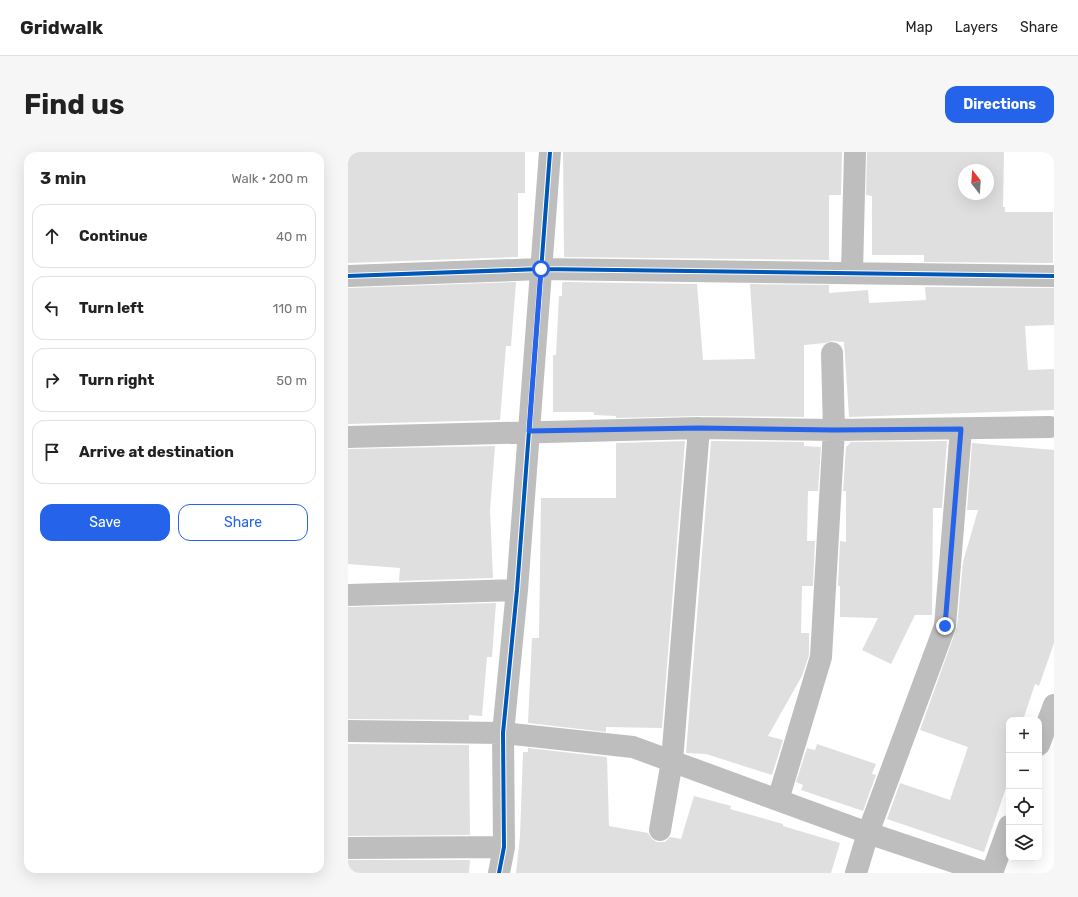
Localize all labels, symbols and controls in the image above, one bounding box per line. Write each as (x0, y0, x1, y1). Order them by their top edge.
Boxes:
text: Gridwalk (20, 16, 103, 39)
text: Map (906, 19, 933, 36)
text: Layers (955, 19, 998, 36)
text: Share (1020, 19, 1058, 36)
button: Directions (945, 86, 1054, 123)
text: Find us (24, 88, 124, 121)
north arrow (958, 164, 994, 200)
text: 3 min (40, 168, 86, 188)
text: Walk · 200 m (231, 171, 308, 186)
icon: ahead (41, 225, 63, 247)
text: Continue (79, 227, 148, 245)
text: 40 m (276, 229, 307, 244)
route start (532, 260, 550, 278)
icon: left (41, 297, 63, 319)
text: Turn left (79, 299, 144, 317)
text: 110 m (273, 301, 307, 316)
icon: right (41, 369, 63, 391)
text: Turn right (79, 371, 154, 389)
text: 50 m (276, 373, 307, 388)
icon: arrive (41, 441, 63, 463)
text: Arrive at destination (79, 443, 234, 461)
button: Save (40, 504, 170, 541)
button: Share (178, 504, 308, 541)
route end (936, 617, 954, 635)
map controls (1006, 717, 1042, 861)
button: + (1006, 717, 1042, 753)
button: − (1006, 753, 1042, 789)
button: locate (1006, 789, 1042, 825)
button: layers (1006, 825, 1042, 861)

